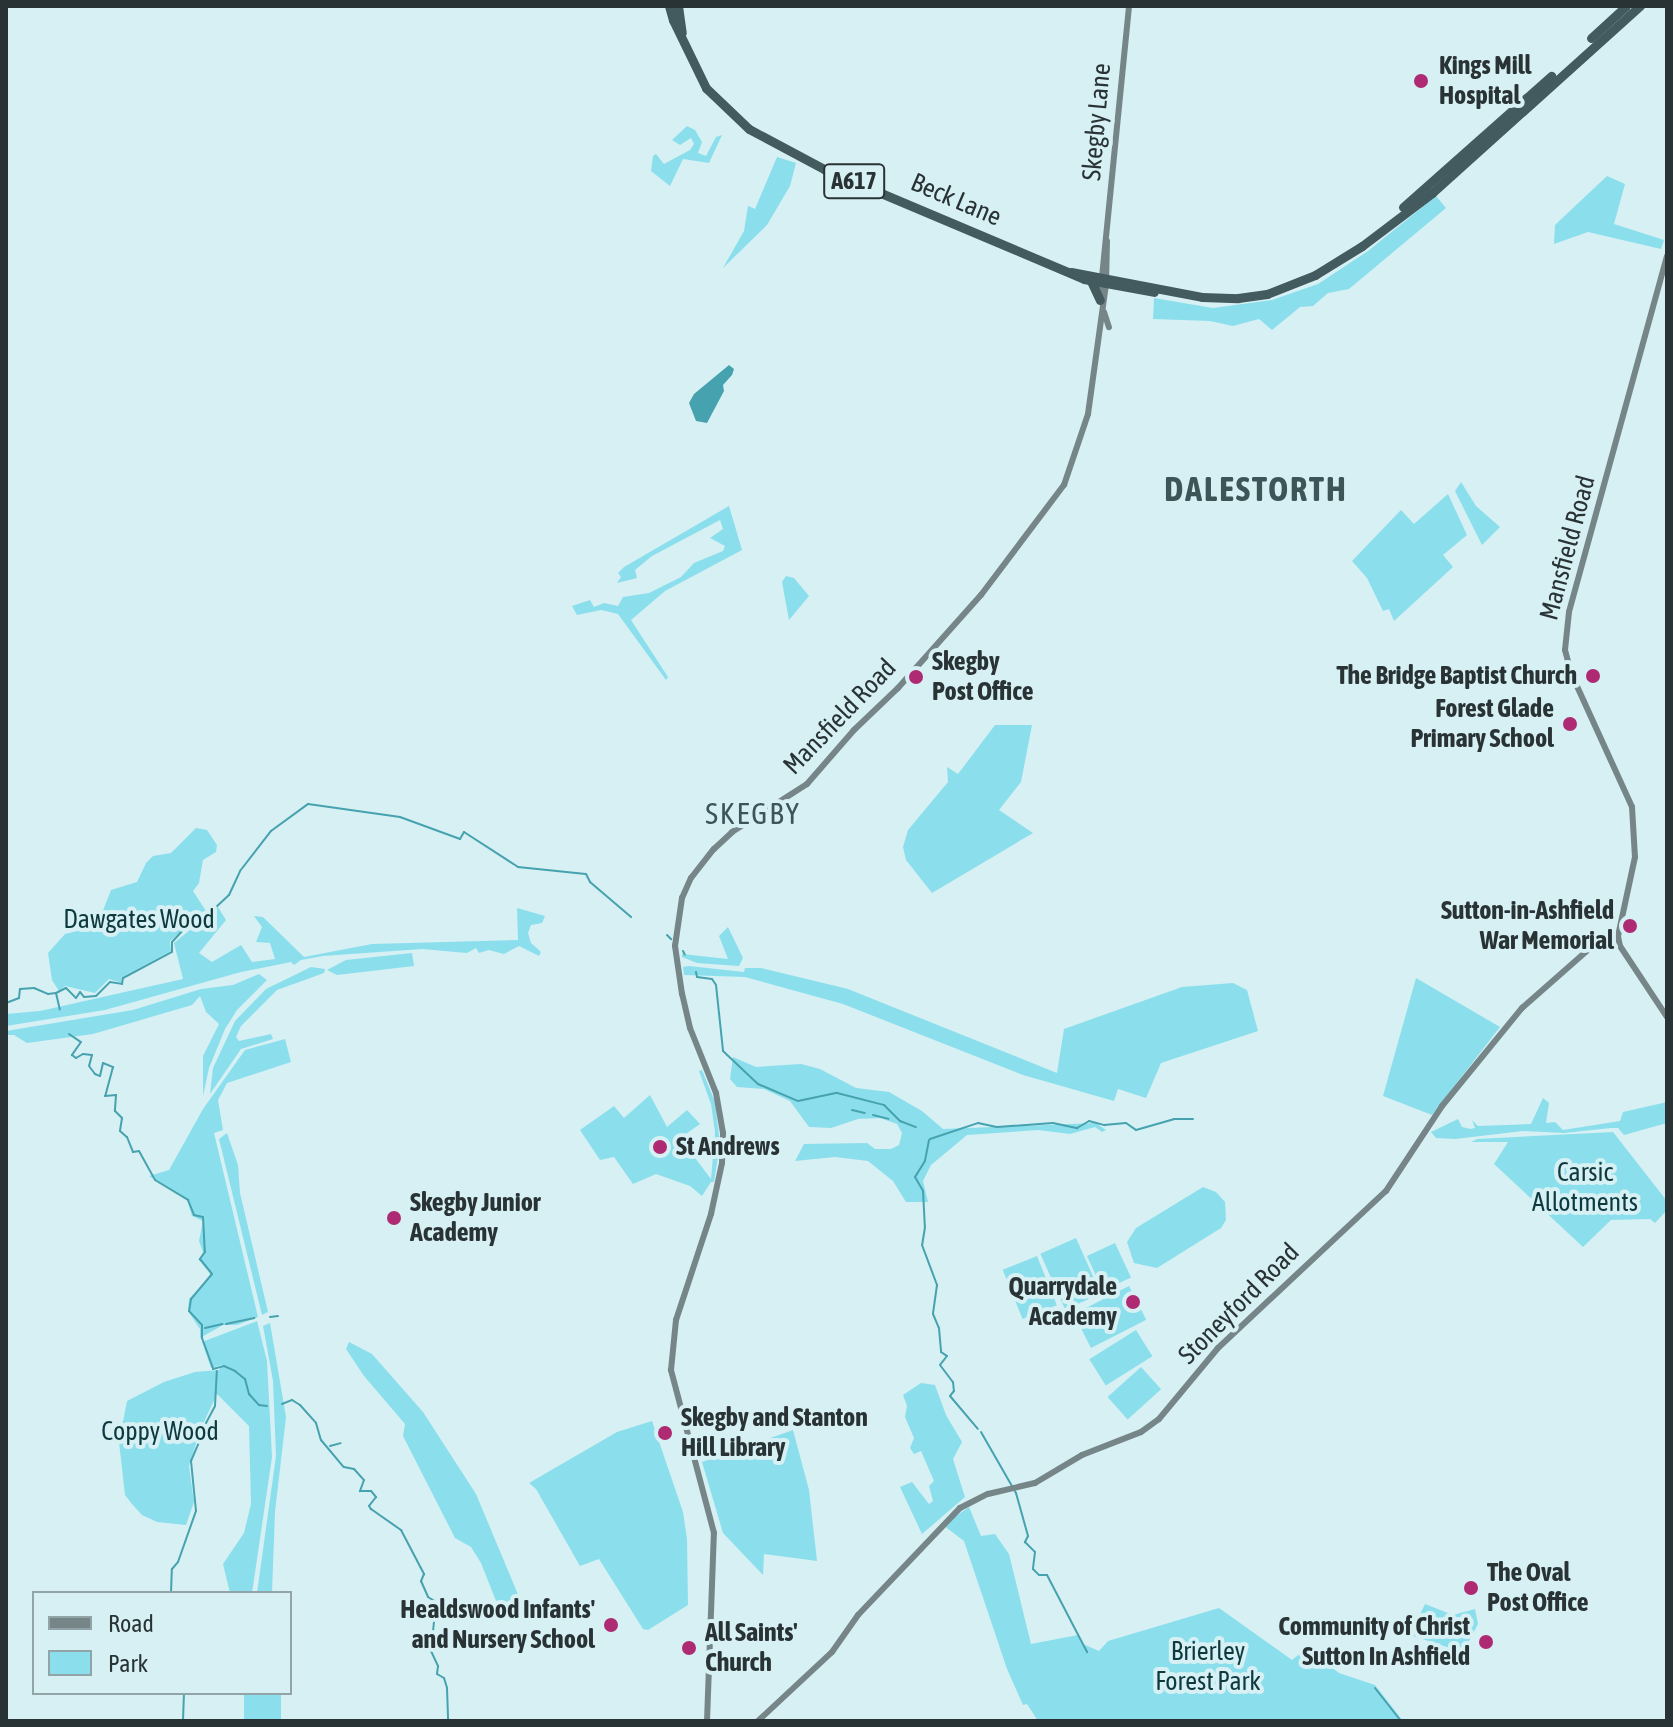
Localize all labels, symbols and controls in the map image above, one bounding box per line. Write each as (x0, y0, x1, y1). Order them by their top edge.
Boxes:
place label: Kings Mill Hospital (1439, 50, 1531, 112)
street label: Skegby Lane (1076, 62, 1118, 182)
marker: Kings Mill Hospital (1410, 70, 1432, 92)
road number: A617 (822, 161, 886, 201)
street label: Beck Lane (906, 167, 1006, 233)
district label: DALESTORTH (1164, 469, 1348, 509)
street label: Mansfield Road (1534, 472, 1602, 624)
place label: Skegby Post Office (932, 646, 1034, 708)
street label: Mansfield Road (777, 653, 903, 781)
place label: The Bridge Baptist Church (1337, 660, 1577, 692)
marker: The Bridge Baptist Church (1584, 667, 1602, 685)
marker: Skegby Post Office (907, 668, 925, 686)
place label: Forest Glade Primary School (1410, 693, 1554, 754)
marker: Forest Glade Primary School (1561, 715, 1579, 733)
district label: SKEGBY (705, 795, 801, 831)
place label: Sutton-in-Ashfield War Memorial (1441, 895, 1614, 956)
park label: Dawgates Wood (63, 904, 215, 936)
marker: Sutton-in-Ashfield War Memorial (1621, 917, 1639, 935)
place label: St Andrews (676, 1131, 780, 1163)
marker: St Andrews (651, 1138, 669, 1156)
park label: Carsic Allotments (1532, 1157, 1638, 1218)
place label: Skegby Junior Academy (410, 1187, 541, 1248)
marker: Skegby Junior Academy (385, 1209, 403, 1227)
street label: Stoneyford Road (1172, 1237, 1306, 1371)
place label: Quarrydale Academy (1009, 1271, 1117, 1332)
marker: Quarrydale Academy (1124, 1293, 1142, 1311)
place label: Skegby and Stanton Hill Library (681, 1402, 868, 1464)
park label: Coppy Wood (101, 1416, 219, 1448)
marker: Skegby and Stanton Hill Library (656, 1424, 674, 1442)
place label: The Oval Post Office (1487, 1557, 1589, 1618)
marker: The Oval Post Office (1462, 1579, 1480, 1597)
legend (32, 1591, 292, 1695)
place label: Healdswood Infants' and Nursery School (400, 1594, 595, 1656)
text: Road (108, 1610, 154, 1637)
place label: Community of Christ Sutton In Ashfield (1278, 1611, 1470, 1672)
marker: Healdswood Infants' and Nursery School (602, 1616, 620, 1634)
place label: All Saints' Church (705, 1617, 798, 1678)
marker: Community of Christ Sutton In Ashfield (1477, 1633, 1495, 1651)
park label: Brierley Forest Park (1155, 1636, 1261, 1698)
marker: All Saints' Church (680, 1639, 698, 1657)
text: Park (108, 1650, 148, 1677)

